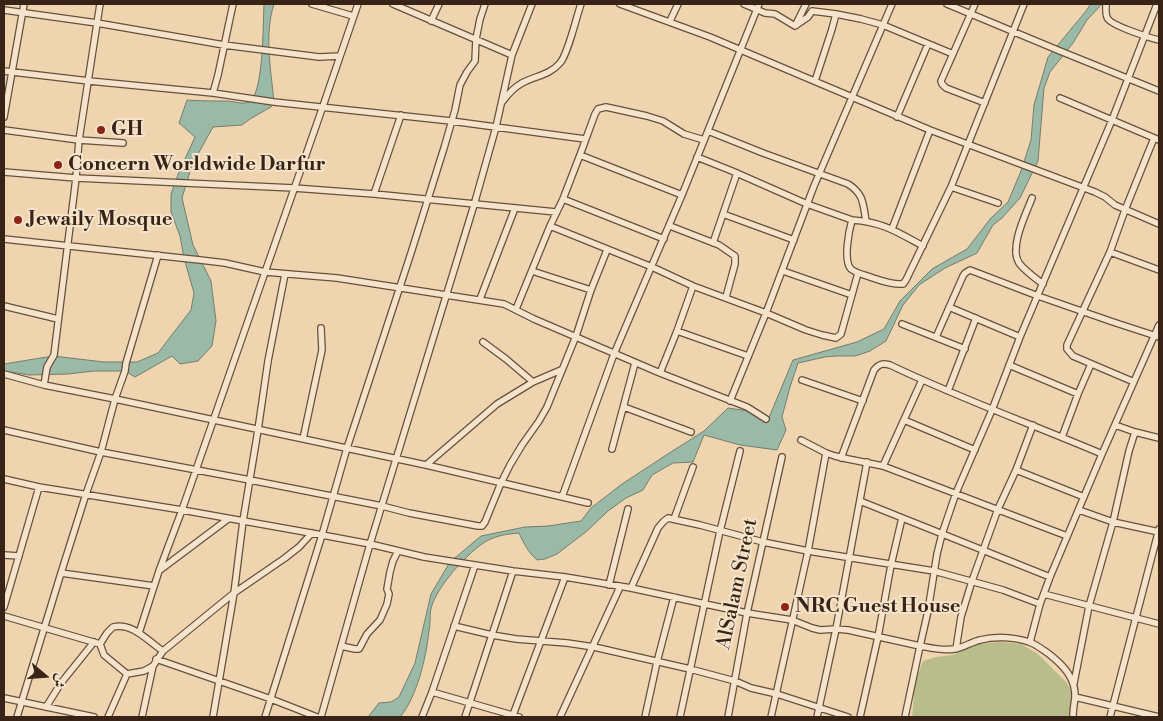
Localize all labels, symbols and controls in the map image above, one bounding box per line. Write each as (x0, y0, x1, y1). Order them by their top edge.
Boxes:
place label: GH (111, 118, 143, 142)
marker: GH (95, 124, 107, 136)
place label: Concern Worldwide Darfur (68, 153, 326, 177)
marker: Concern Worldwide Darfur (52, 159, 64, 171)
place label: Jewaily Mosque (28, 208, 172, 232)
marker: Jewaily Mosque (12, 214, 24, 226)
street label: AlSalam Street (712, 516, 764, 652)
place label: NRC Guest House (795, 595, 960, 619)
marker: NRC Guest House (779, 601, 791, 613)
north arrow (20, 651, 70, 701)
text: ش (49, 671, 70, 690)

